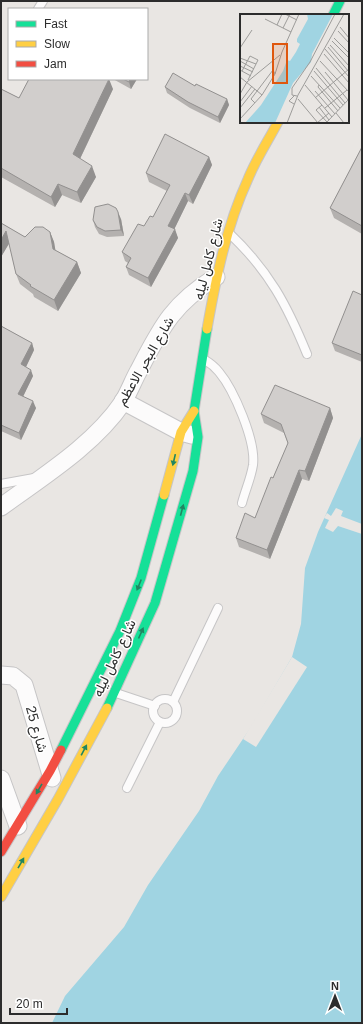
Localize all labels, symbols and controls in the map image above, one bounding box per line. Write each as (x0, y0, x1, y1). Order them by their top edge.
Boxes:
legend (8, 8, 148, 80)
inset map (240, 14, 349, 123)
text: Fast (44, 17, 68, 31)
text: Slow (44, 37, 70, 51)
text: Jam (44, 57, 67, 71)
street label: شارع كامل ليله (190, 217, 229, 302)
street label: شارع البحر الاعظم (113, 314, 179, 410)
one-way arrow (171, 454, 177, 466)
one-way arrow (179, 504, 185, 516)
one-way arrow (135, 579, 141, 591)
street label: شارع كامل ليله (89, 617, 142, 700)
one-way arrow (138, 628, 144, 639)
street label: شارع 25 (20, 704, 51, 755)
one-way arrow (81, 744, 88, 756)
one-way arrow (36, 784, 43, 795)
one-way arrow (17, 857, 24, 869)
north arrow (315, 976, 355, 1016)
text: N (331, 980, 339, 992)
scale bar (10, 990, 67, 1016)
text: 20 m (16, 997, 43, 1011)

